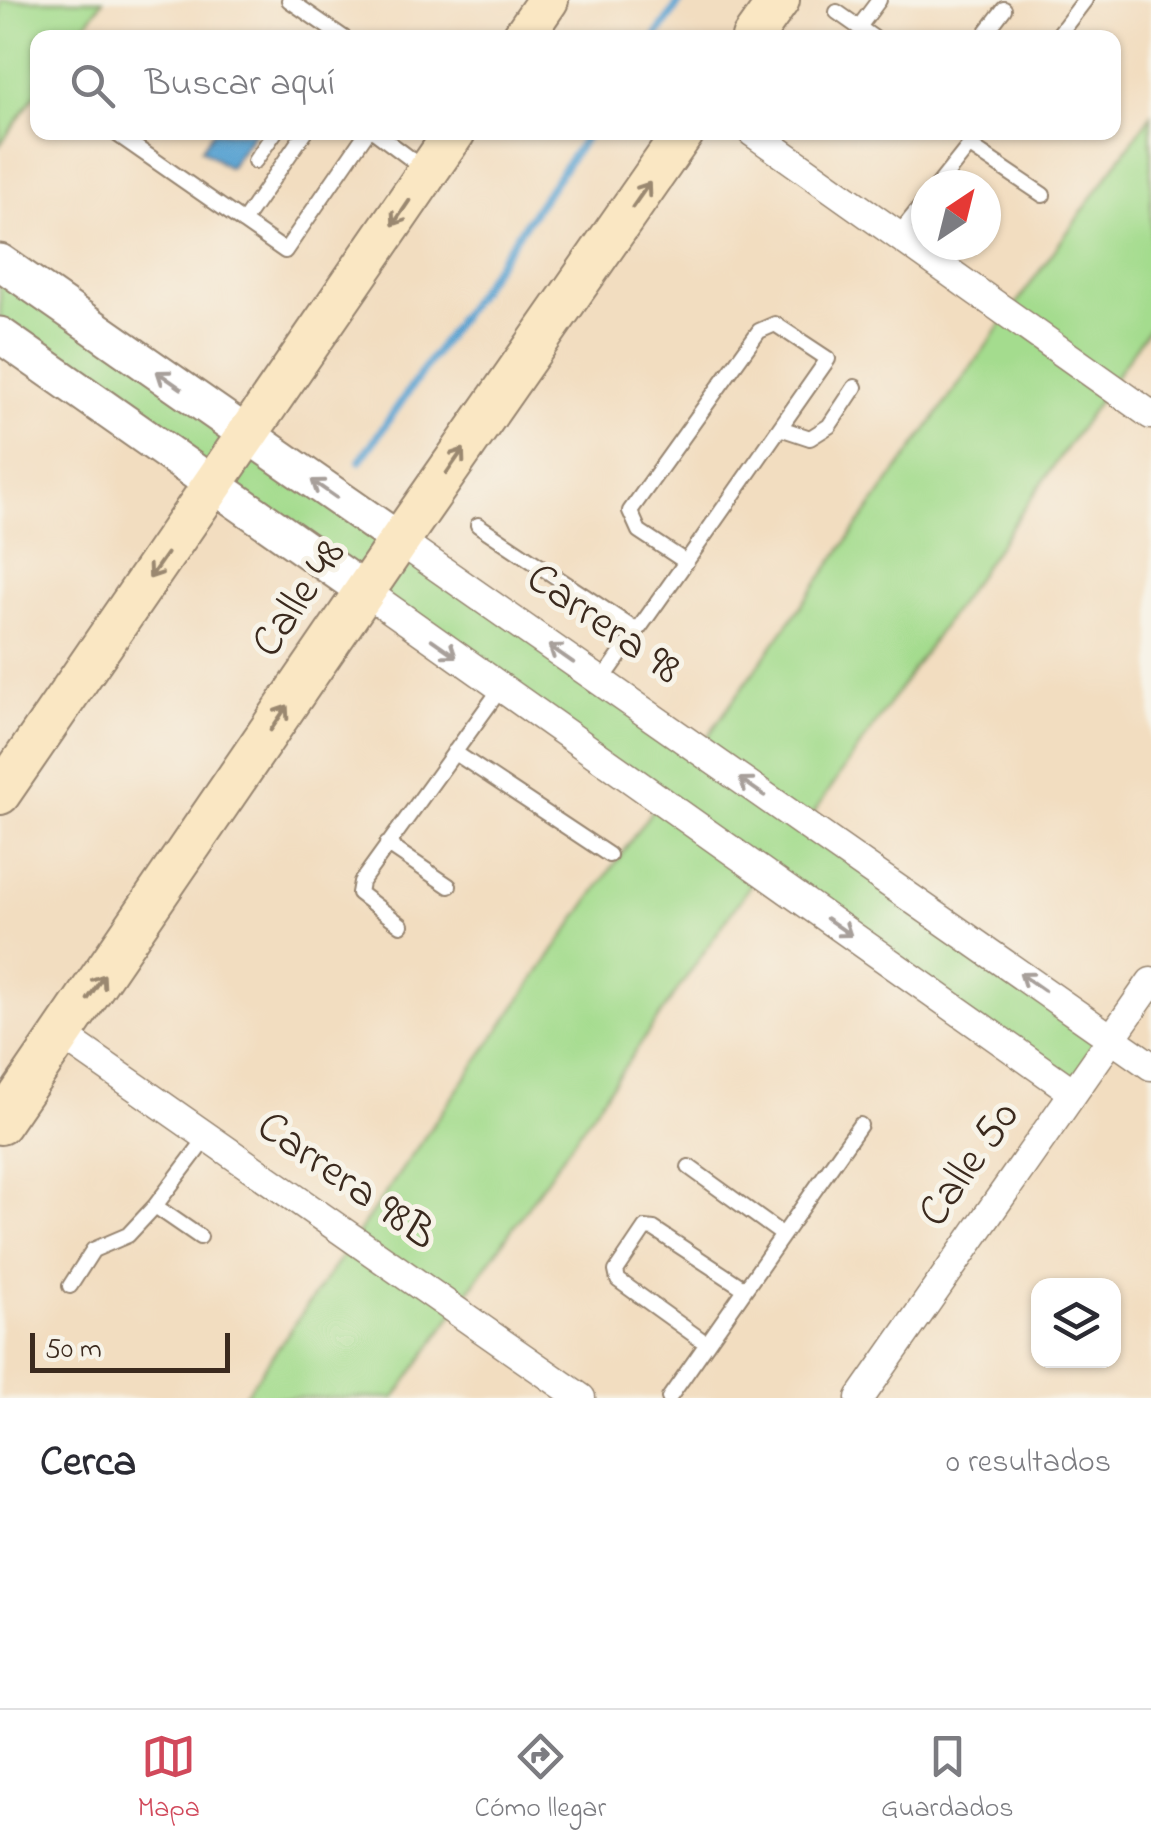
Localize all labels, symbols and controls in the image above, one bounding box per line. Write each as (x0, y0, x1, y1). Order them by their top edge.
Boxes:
search box (30, 30, 1121, 140)
text: Buscar aquí (145, 57, 335, 113)
icon: search (65, 58, 120, 113)
north arrow (911, 170, 1001, 260)
one-way arrow (630, 181, 651, 209)
one-way arrow (390, 199, 411, 227)
one-way arrow (155, 370, 183, 391)
one-way arrow (444, 448, 465, 475)
one-way arrow (311, 479, 338, 500)
street label: Calle 48 (236, 526, 364, 672)
street label: Carrera 98 (512, 547, 694, 703)
one-way arrow (148, 551, 169, 579)
one-way arrow (430, 637, 458, 658)
one-way arrow (548, 644, 575, 665)
one-way arrow (268, 705, 289, 733)
one-way arrow (738, 777, 766, 798)
one-way arrow (825, 916, 853, 937)
one-way arrow (1018, 972, 1046, 993)
one-way arrow (86, 974, 107, 1001)
street label: Calle 50 (903, 1088, 1037, 1242)
street label: Carrera 98B (242, 1096, 450, 1268)
map controls (1031, 1278, 1121, 1368)
button: layers (1031, 1278, 1121, 1368)
scale bar (30, 1328, 230, 1372)
text: 50 m (45, 1330, 102, 1371)
text: Cerca (40, 1433, 136, 1494)
text: 0 resultados (946, 1440, 1111, 1487)
tab: Mapa (137, 1729, 200, 1830)
tab: Cómo llegar (475, 1729, 606, 1830)
tab: Guardados (881, 1729, 1014, 1830)

